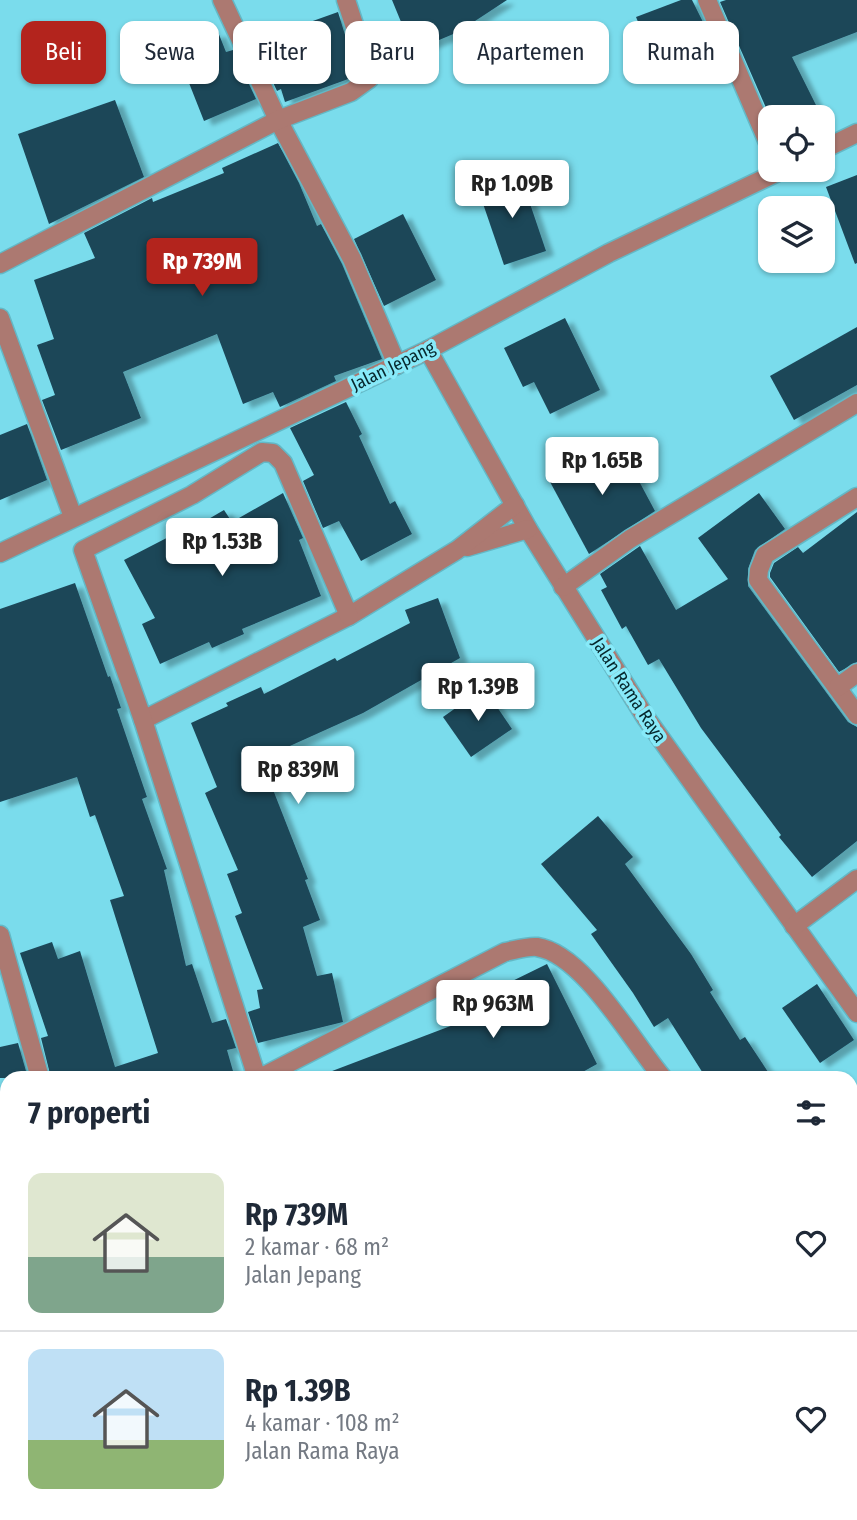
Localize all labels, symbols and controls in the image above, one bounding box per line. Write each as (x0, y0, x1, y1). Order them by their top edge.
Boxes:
chip: Beli (21, 21, 106, 84)
chip: Sewa (120, 21, 219, 84)
chip: Filter (233, 21, 331, 84)
chip: Baru (345, 21, 439, 84)
chip: Apartemen (453, 21, 609, 84)
chip: Rumah (623, 21, 739, 84)
map controls (758, 105, 835, 273)
button: locate (758, 105, 835, 182)
pin: Rp 1.09B (440, 160, 584, 220)
text: Rp 1.09B (471, 169, 553, 197)
button: layers (758, 196, 835, 273)
pin: Rp 739M (137, 238, 267, 298)
text: Rp 739M (162, 247, 242, 275)
street label: Jalan Jepang (347, 336, 439, 396)
pin: Rp 1.65B (530, 438, 674, 497)
text: Rp 1.65B (561, 446, 643, 474)
pin: Rp 1.53B (150, 518, 294, 578)
text: Rp 1.53B (182, 527, 262, 555)
street label: Jalan Rama Raya (587, 633, 671, 747)
pin: Rp 1.39B (406, 664, 550, 723)
text: Rp 1.39B (438, 672, 518, 700)
pin: Rp 839M (233, 746, 363, 806)
text: Rp 839M (257, 755, 339, 783)
pin: Rp 963M (428, 981, 558, 1040)
text: Rp 963M (452, 989, 534, 1017)
icon: filters (792, 1094, 830, 1132)
text: 7 properti (28, 1095, 150, 1131)
text: Rp 739M (245, 1197, 348, 1233)
icon: home (84, 1201, 168, 1285)
icon: heart (792, 1224, 830, 1262)
text: 2 kamar · 68 m² (245, 1233, 389, 1261)
text: Jalan Jepang (245, 1261, 361, 1289)
text: Rp 1.39B (245, 1373, 351, 1409)
icon: home (84, 1377, 168, 1461)
icon: heart (792, 1400, 830, 1438)
text: 4 kamar · 108 m² (245, 1409, 400, 1437)
text: Jalan Rama Raya (245, 1437, 399, 1465)

